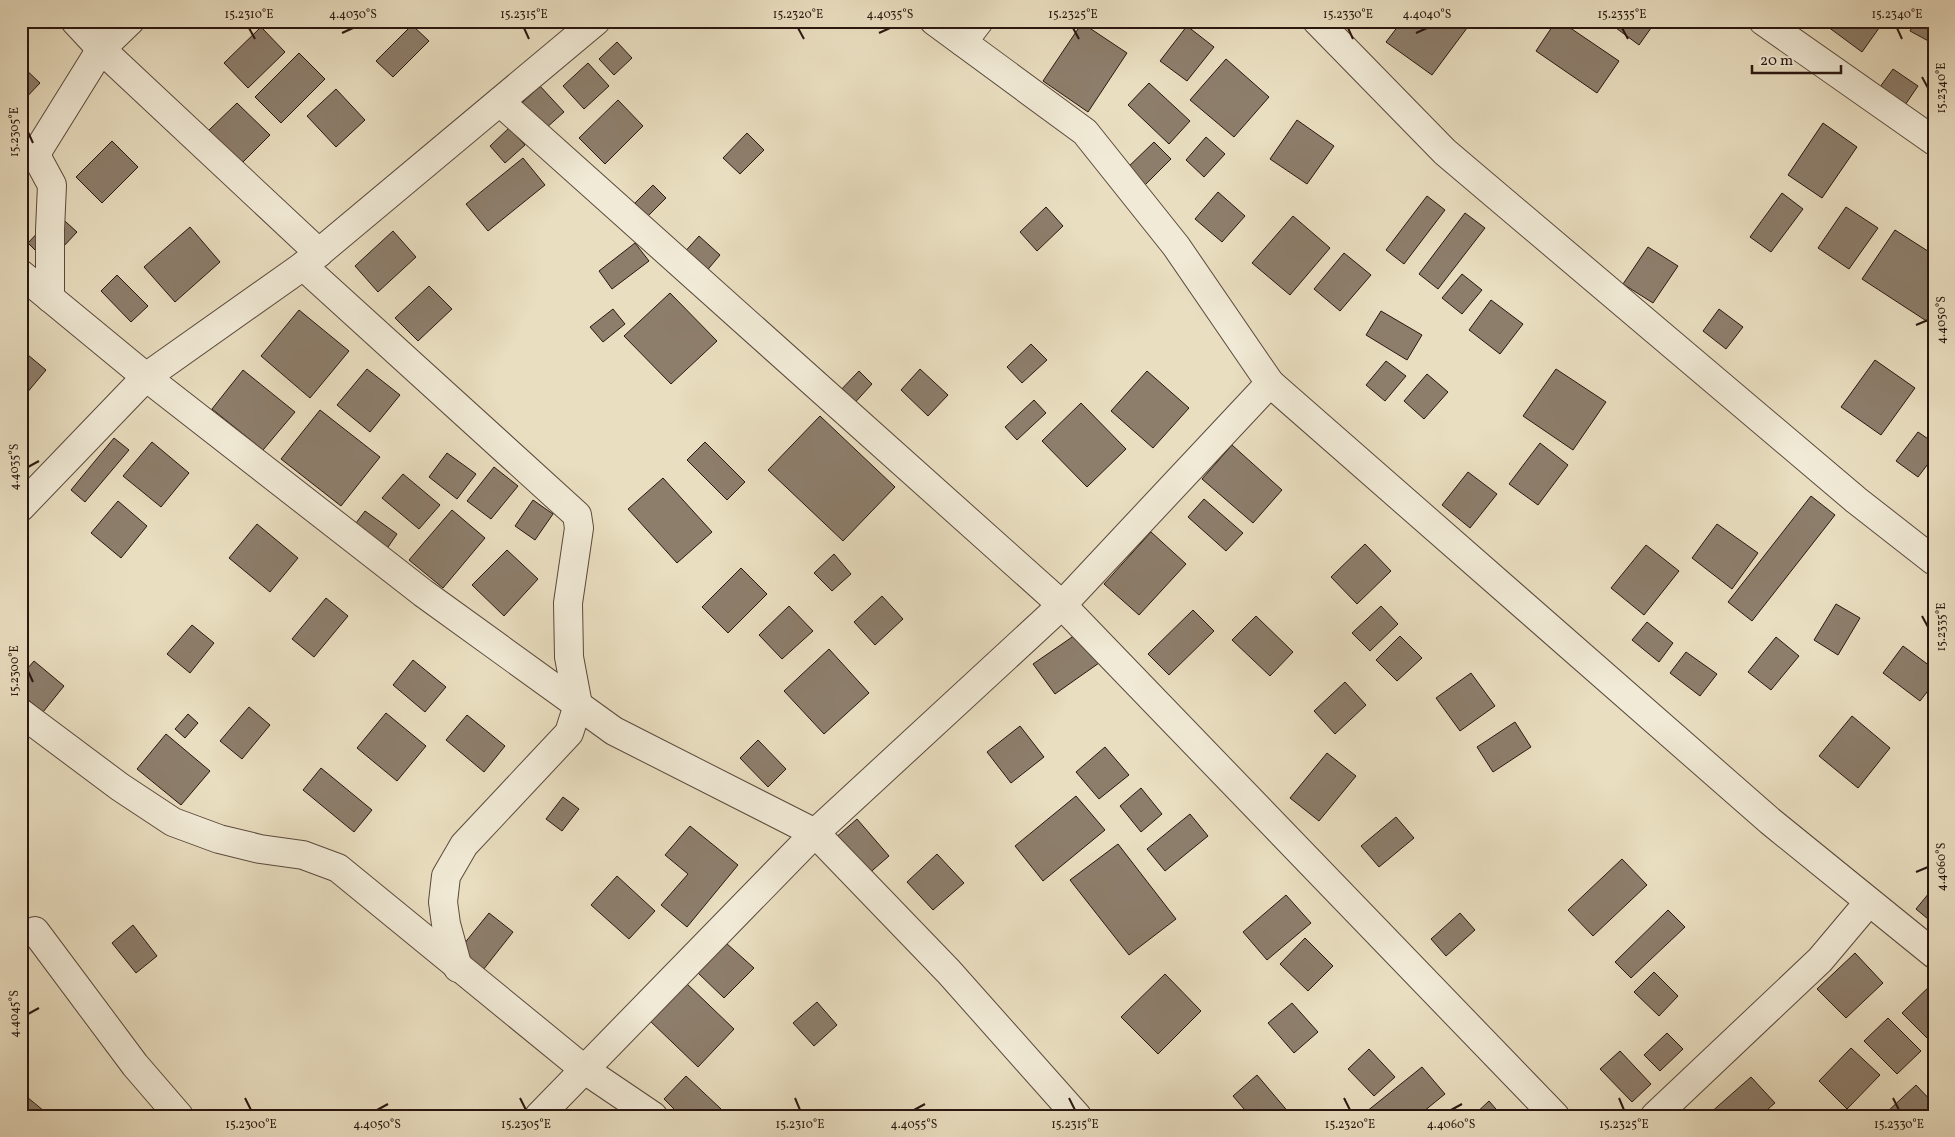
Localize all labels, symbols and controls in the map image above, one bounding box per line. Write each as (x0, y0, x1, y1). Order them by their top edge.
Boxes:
text: 15.2310°E (225, 7, 273, 23)
text: 4.4030°S (329, 7, 377, 23)
text: 15.2315°E (500, 7, 548, 23)
text: 15.2320°E (773, 7, 823, 23)
text: 4.4035°S (867, 7, 913, 23)
text: 15.2325°E (1048, 7, 1098, 23)
text: 15.2330°E (1323, 7, 1373, 23)
text: 4.4040°S (1403, 7, 1451, 23)
text: 15.2335°E (1597, 7, 1647, 23)
text: 15.2340°E (1871, 7, 1923, 23)
scale bar (1752, 42, 1841, 74)
text: 20 m (1760, 51, 1793, 72)
text: 15.2340°E (1934, 62, 1950, 114)
text: 15.2305°E (7, 107, 23, 157)
text: 4.4050°S (1934, 296, 1950, 344)
text: 4.4035°S (7, 444, 23, 490)
text: 15.2335°E (1934, 602, 1950, 652)
text: 15.2300°E (7, 645, 23, 697)
text: 4.4060°S (1934, 843, 1950, 891)
text: 4.4045°S (7, 990, 23, 1038)
text: 15.2300°E (225, 1117, 277, 1133)
text: 4.4050°S (353, 1117, 401, 1133)
text: 15.2305°E (501, 1117, 551, 1133)
text: 15.2310°E (776, 1117, 824, 1133)
text: 4.4055°S (891, 1117, 937, 1133)
text: 15.2315°E (1051, 1117, 1099, 1133)
text: 15.2320°E (1325, 1117, 1375, 1133)
text: 4.4060°S (1427, 1117, 1475, 1133)
text: 15.2325°E (1599, 1117, 1649, 1133)
text: 15.2330°E (1874, 1117, 1924, 1133)

